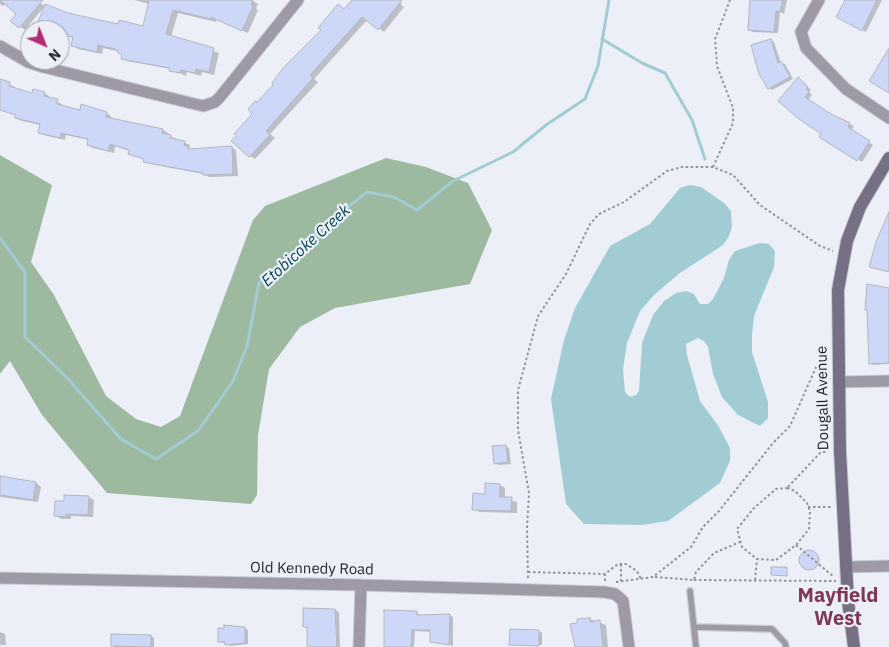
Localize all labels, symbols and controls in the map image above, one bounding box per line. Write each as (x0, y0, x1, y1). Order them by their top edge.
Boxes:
north arrow (20, 20, 70, 70)
text: N (45, 45, 65, 65)
water label: Etobicoke Creek (258, 201, 354, 291)
street label: Dougall Avenue (813, 346, 833, 450)
street label: Old Kennedy Road (250, 559, 374, 579)
district label: Mayfield West (798, 584, 878, 631)

